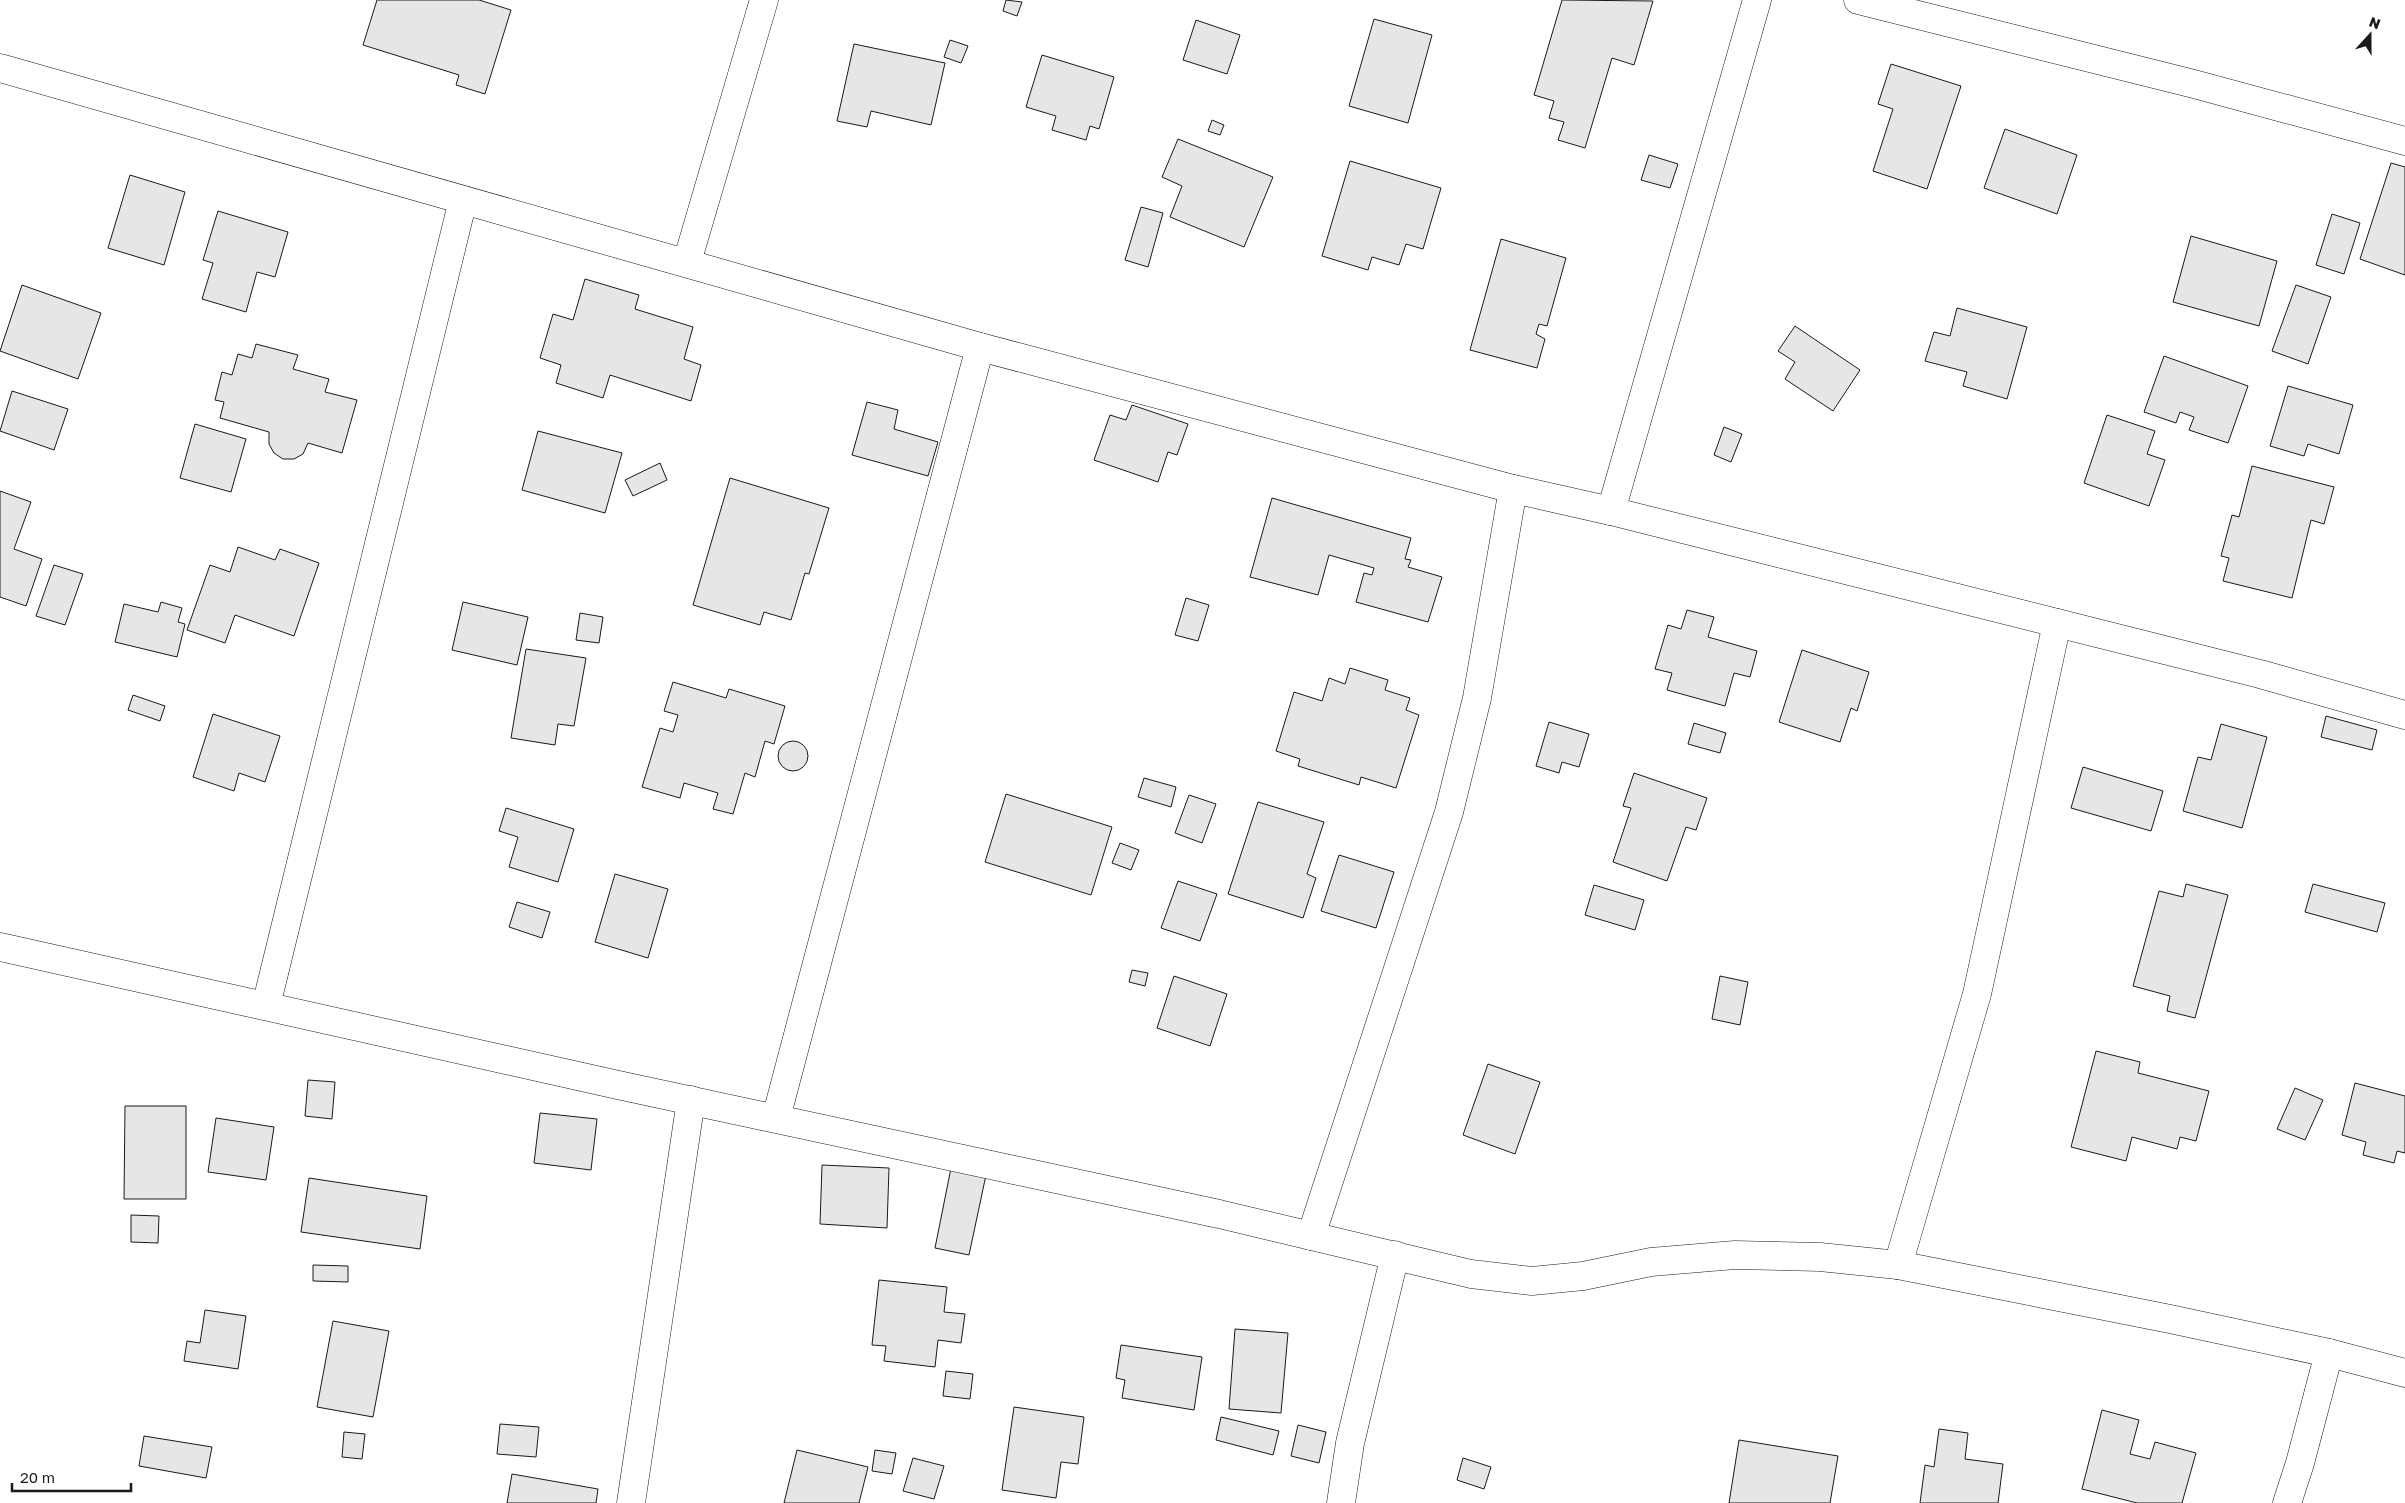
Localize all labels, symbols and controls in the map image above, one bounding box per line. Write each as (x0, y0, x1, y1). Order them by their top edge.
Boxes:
north arrow (2345, 10, 2395, 60)
text: N (2367, 13, 2383, 32)
scale bar (12, 1460, 131, 1492)
text: 20 m (20, 1468, 55, 1486)

